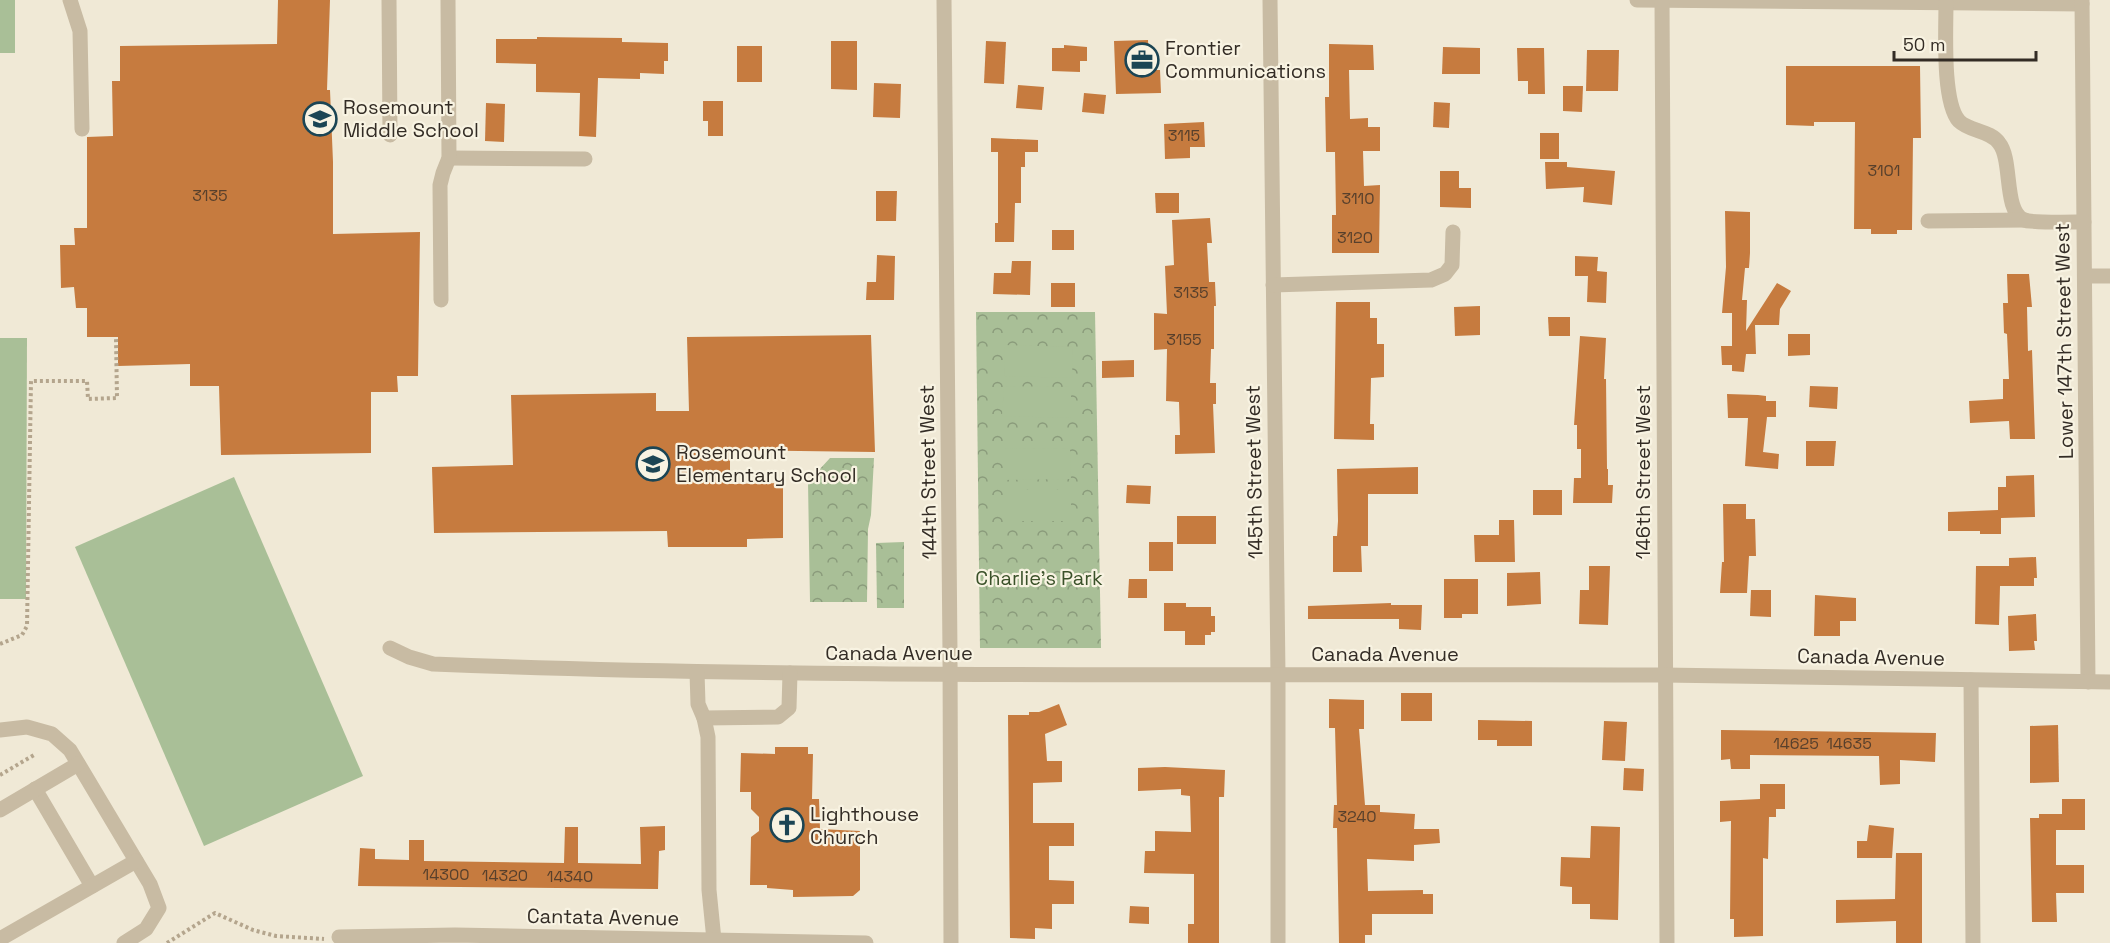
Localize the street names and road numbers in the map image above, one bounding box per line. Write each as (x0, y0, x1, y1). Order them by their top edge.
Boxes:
street label: Lower 147th Street West (2049, 223, 2079, 459)
street label: 144th Street West (913, 384, 943, 560)
street label: 145th Street West (1239, 385, 1269, 559)
street label: 146th Street West (1630, 385, 1656, 559)
street label: Canada Avenue (825, 640, 973, 666)
street label: Canada Avenue (1311, 641, 1459, 667)
street label: Canada Avenue (1797, 643, 1945, 671)
street label: Cantata Avenue (527, 903, 679, 931)

